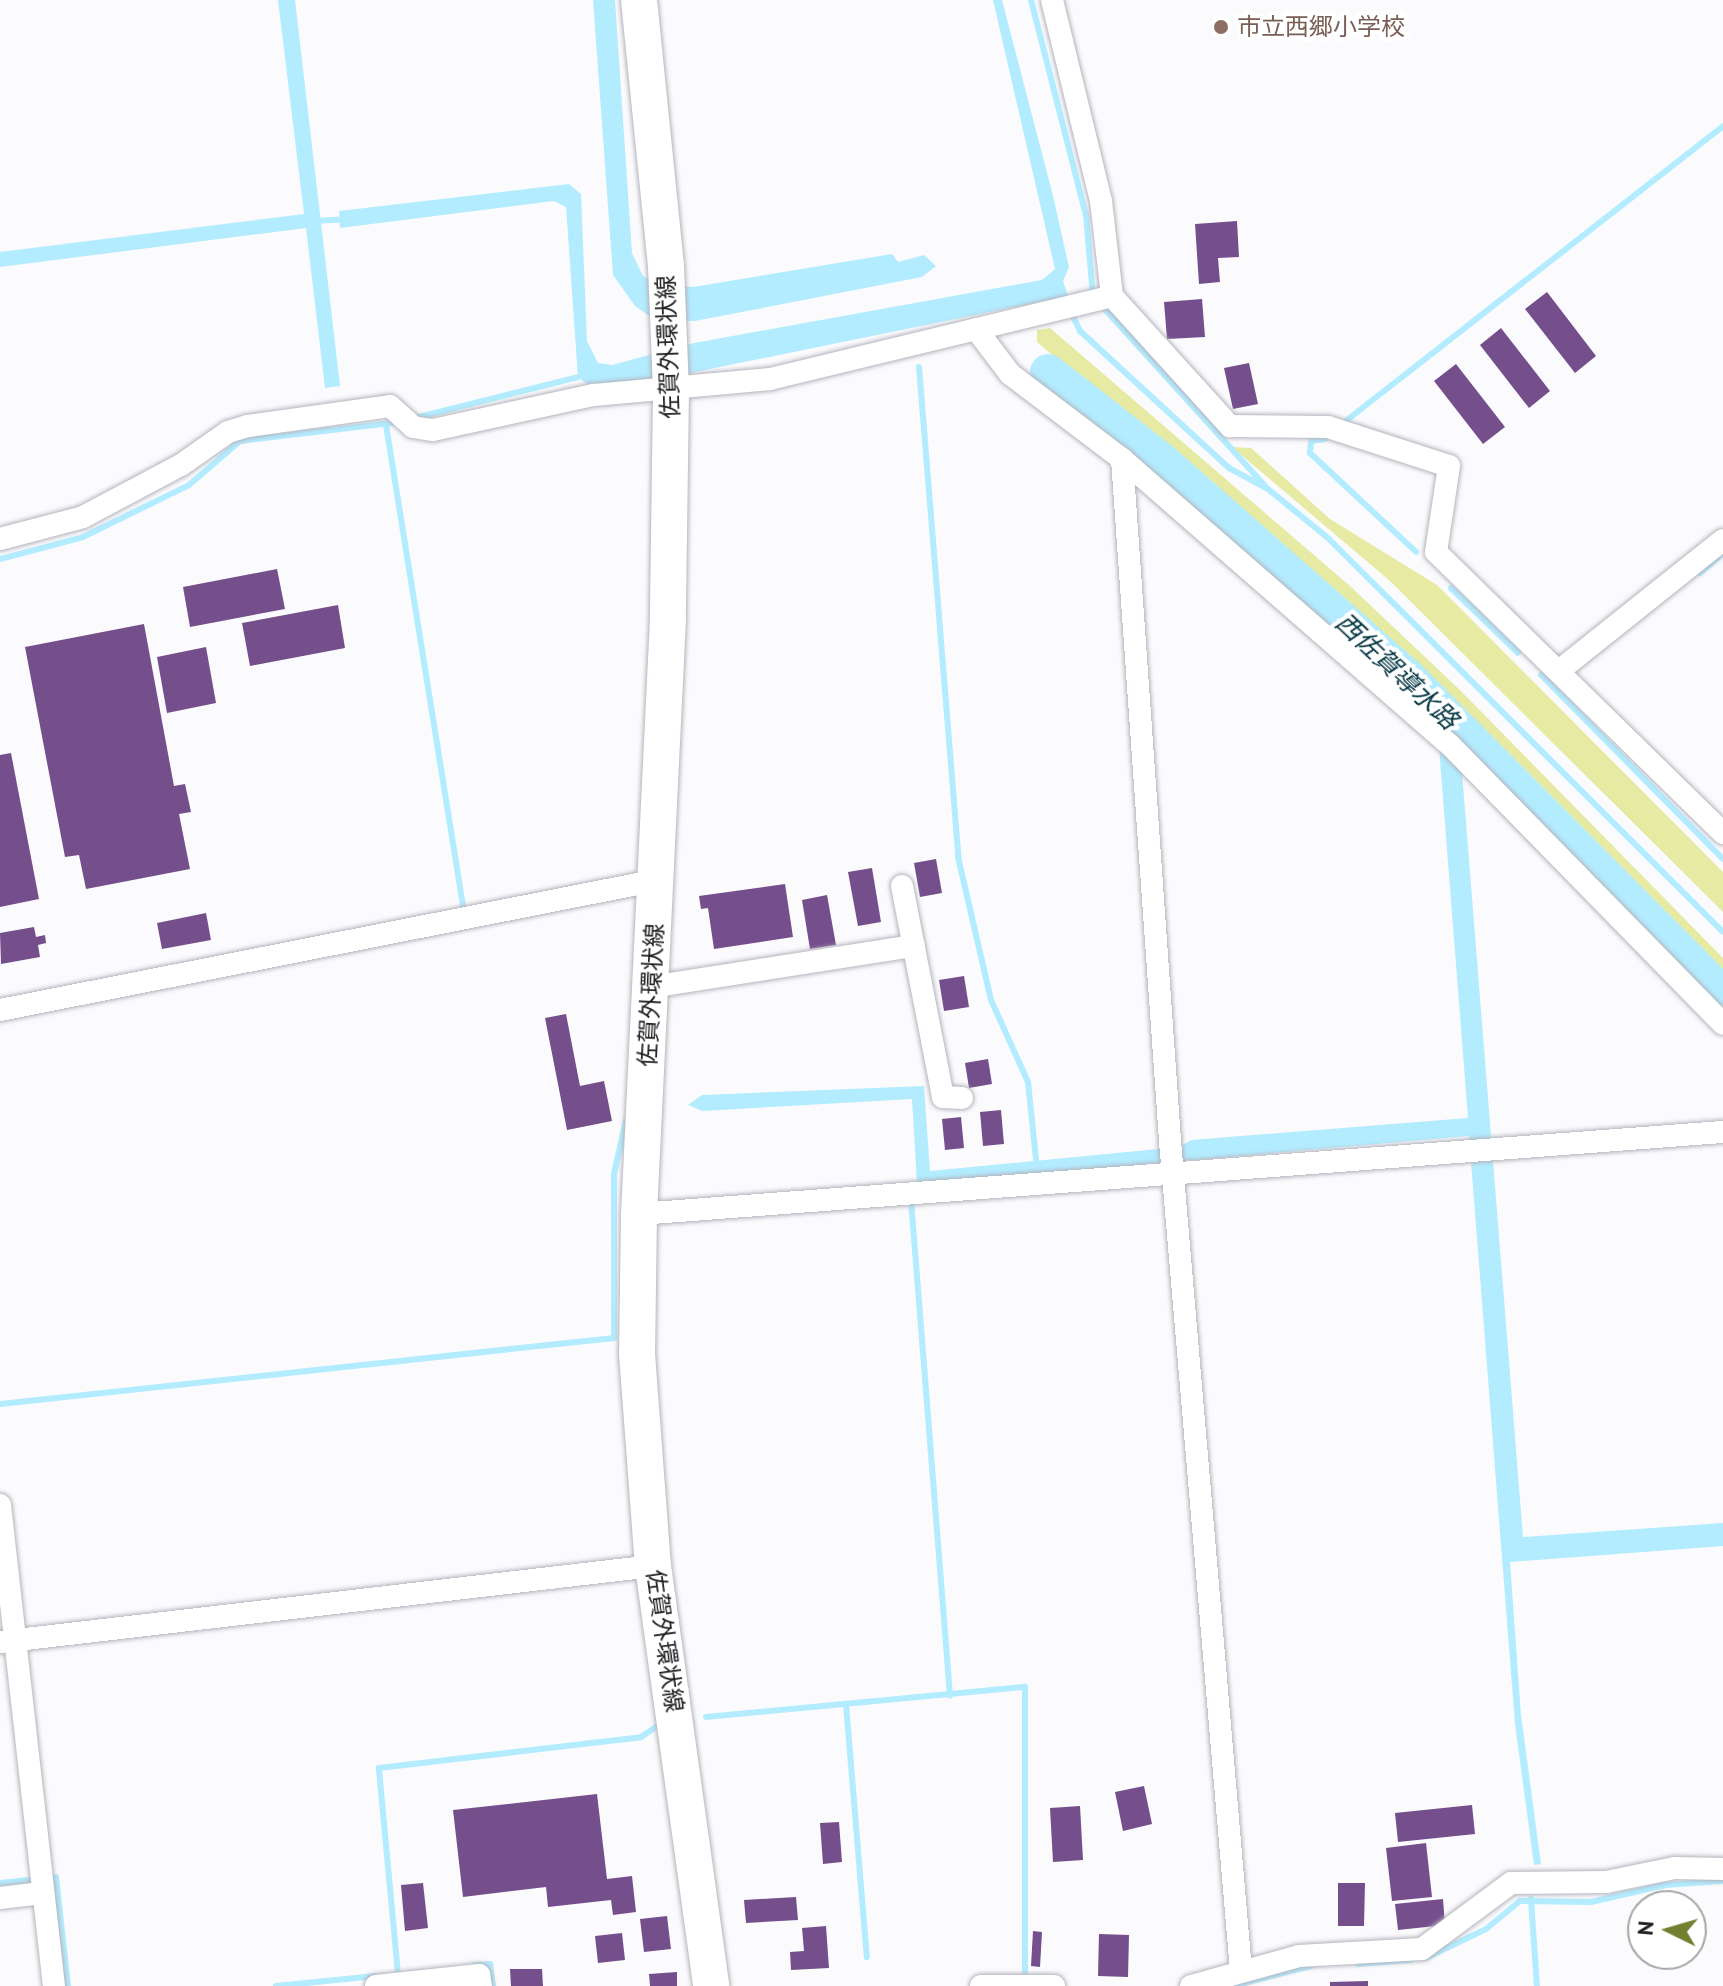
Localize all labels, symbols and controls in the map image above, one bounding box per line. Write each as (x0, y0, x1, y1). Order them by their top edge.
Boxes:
place label: 市立西郷小学校 (1237, 13, 1405, 41)
marker: 市立西郷小学校 (1212, 18, 1230, 36)
street label: 佐賀外環状線 (651, 275, 685, 419)
water label: 西佐賀導水路 (1329, 606, 1465, 736)
street label: 佐賀外環状線 (633, 922, 669, 1068)
street label: 佐賀外環状線 (641, 1568, 689, 1714)
north arrow (1627, 1890, 1707, 1970)
text: N (1631, 1920, 1660, 1937)

